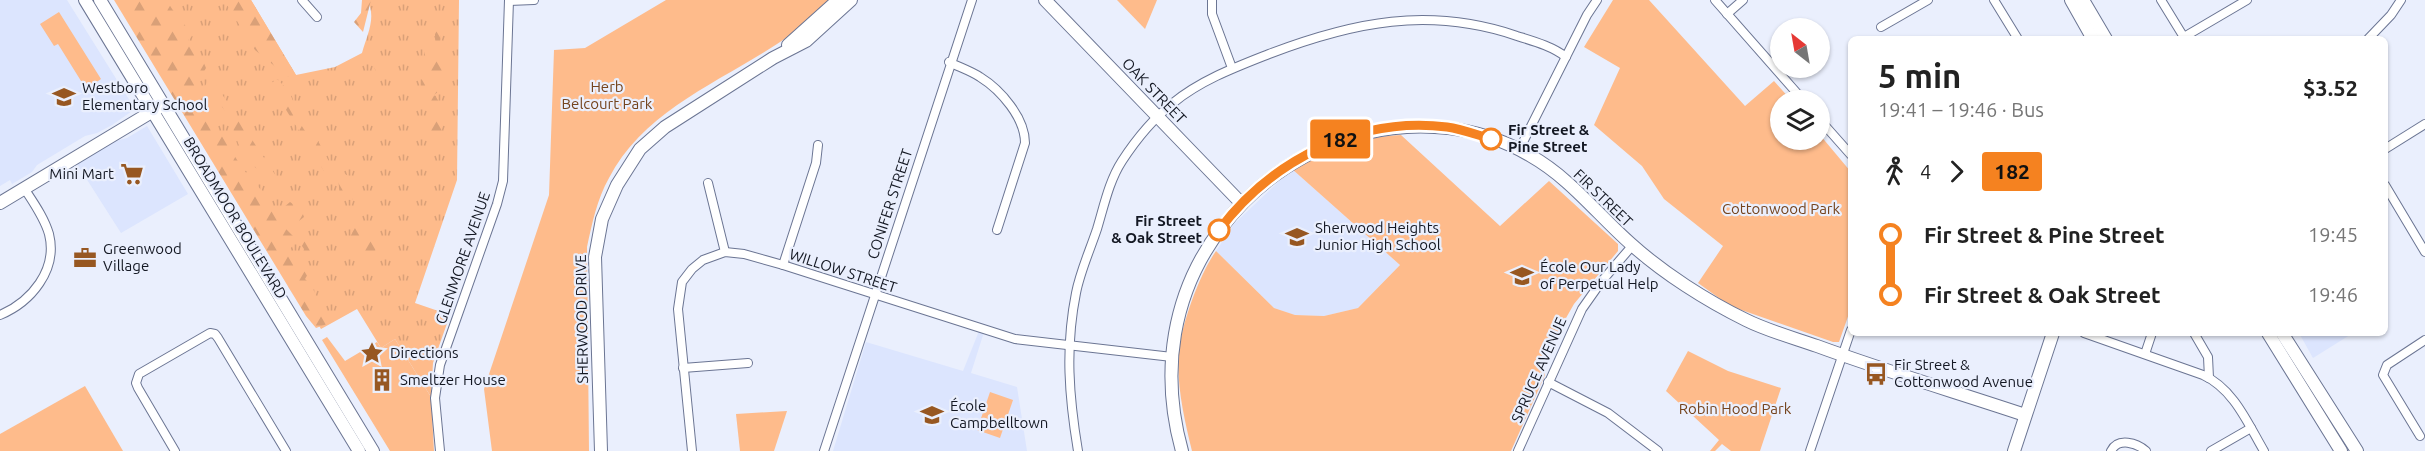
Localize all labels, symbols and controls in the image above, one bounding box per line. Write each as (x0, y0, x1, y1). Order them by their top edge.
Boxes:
north arrow (1770, 18, 1830, 78)
map controls (1770, 18, 1830, 150)
street label: OAK STREET (1119, 54, 1190, 127)
text: 5 min (1878, 57, 1961, 94)
text: $3.52 (2303, 75, 2358, 100)
park label: Herb Belcourt Park (562, 78, 653, 112)
place label: Westboro Elementary School (82, 79, 208, 113)
school or university icon: Westboro Elementary School (51, 84, 77, 110)
button: layers (1770, 90, 1830, 150)
text: 19:41 – 19:46 · Bus (1878, 98, 2044, 121)
line badge: 182 (1306, 120, 1374, 158)
place label: Fir Street & Pine Street (1508, 121, 1590, 155)
text: 182 (1322, 127, 1358, 151)
marker: Fir Street & Pine Street (1480, 128, 1502, 150)
street label: BROADMOOR BOULEVARD (180, 134, 291, 302)
street label: CONIFER STREET (864, 146, 916, 261)
icon: walk (1878, 155, 1911, 188)
icon: forward (1940, 155, 1973, 188)
text: 182 (1994, 159, 2030, 183)
text: 4 (1920, 160, 1931, 183)
supermarket icon: Mini Mart (119, 161, 145, 187)
place label: Mini Mart (49, 165, 114, 182)
street label: FIR STREET (1570, 165, 1637, 230)
street label: GLENMORE AVENUE (432, 189, 493, 326)
park label: Cottonwood Park (1722, 200, 1841, 217)
place label: Fir Street & Oak Street (1111, 212, 1203, 246)
marker: Fir Street & Oak Street (1208, 219, 1230, 241)
place label: Sherwood Heights Junior High School (1315, 219, 1441, 253)
text: Fir Street & Pine Street (1924, 222, 2165, 247)
text: 19:45 (2308, 223, 2358, 246)
school or university icon: Sherwood Heights Junior High School (1284, 224, 1310, 250)
place label: Greenwood Village (103, 240, 182, 274)
office icon: Greenwood Village (72, 245, 98, 271)
street label: WILLOW STREET (787, 245, 900, 296)
street label: SHERWOOD DRIVE (572, 254, 591, 384)
place label: École Our Lady of Perpetual Help (1540, 258, 1659, 292)
school or university icon: École Our Lady of Perpetual Help (1509, 263, 1535, 289)
text: Fir Street & Oak Street (1924, 282, 2161, 307)
text: 19:46 (2308, 283, 2358, 306)
street label: SPRUCE AVENUE (1508, 314, 1569, 425)
place icon: Directions (359, 340, 385, 366)
place label: Directions (390, 344, 459, 361)
place label: Fir Street & Cottonwood Avenue (1894, 356, 2033, 390)
bus stop icon: Fir Street & Cottonwood Avenue (1863, 361, 1889, 387)
building icon: Smeltzer House (369, 367, 395, 393)
place label: Smeltzer House (400, 371, 506, 388)
place label: École Campbelltown (950, 397, 1048, 431)
park label: Robin Hood Park (1679, 400, 1792, 417)
school or university icon: École Campbelltown (919, 402, 945, 428)

